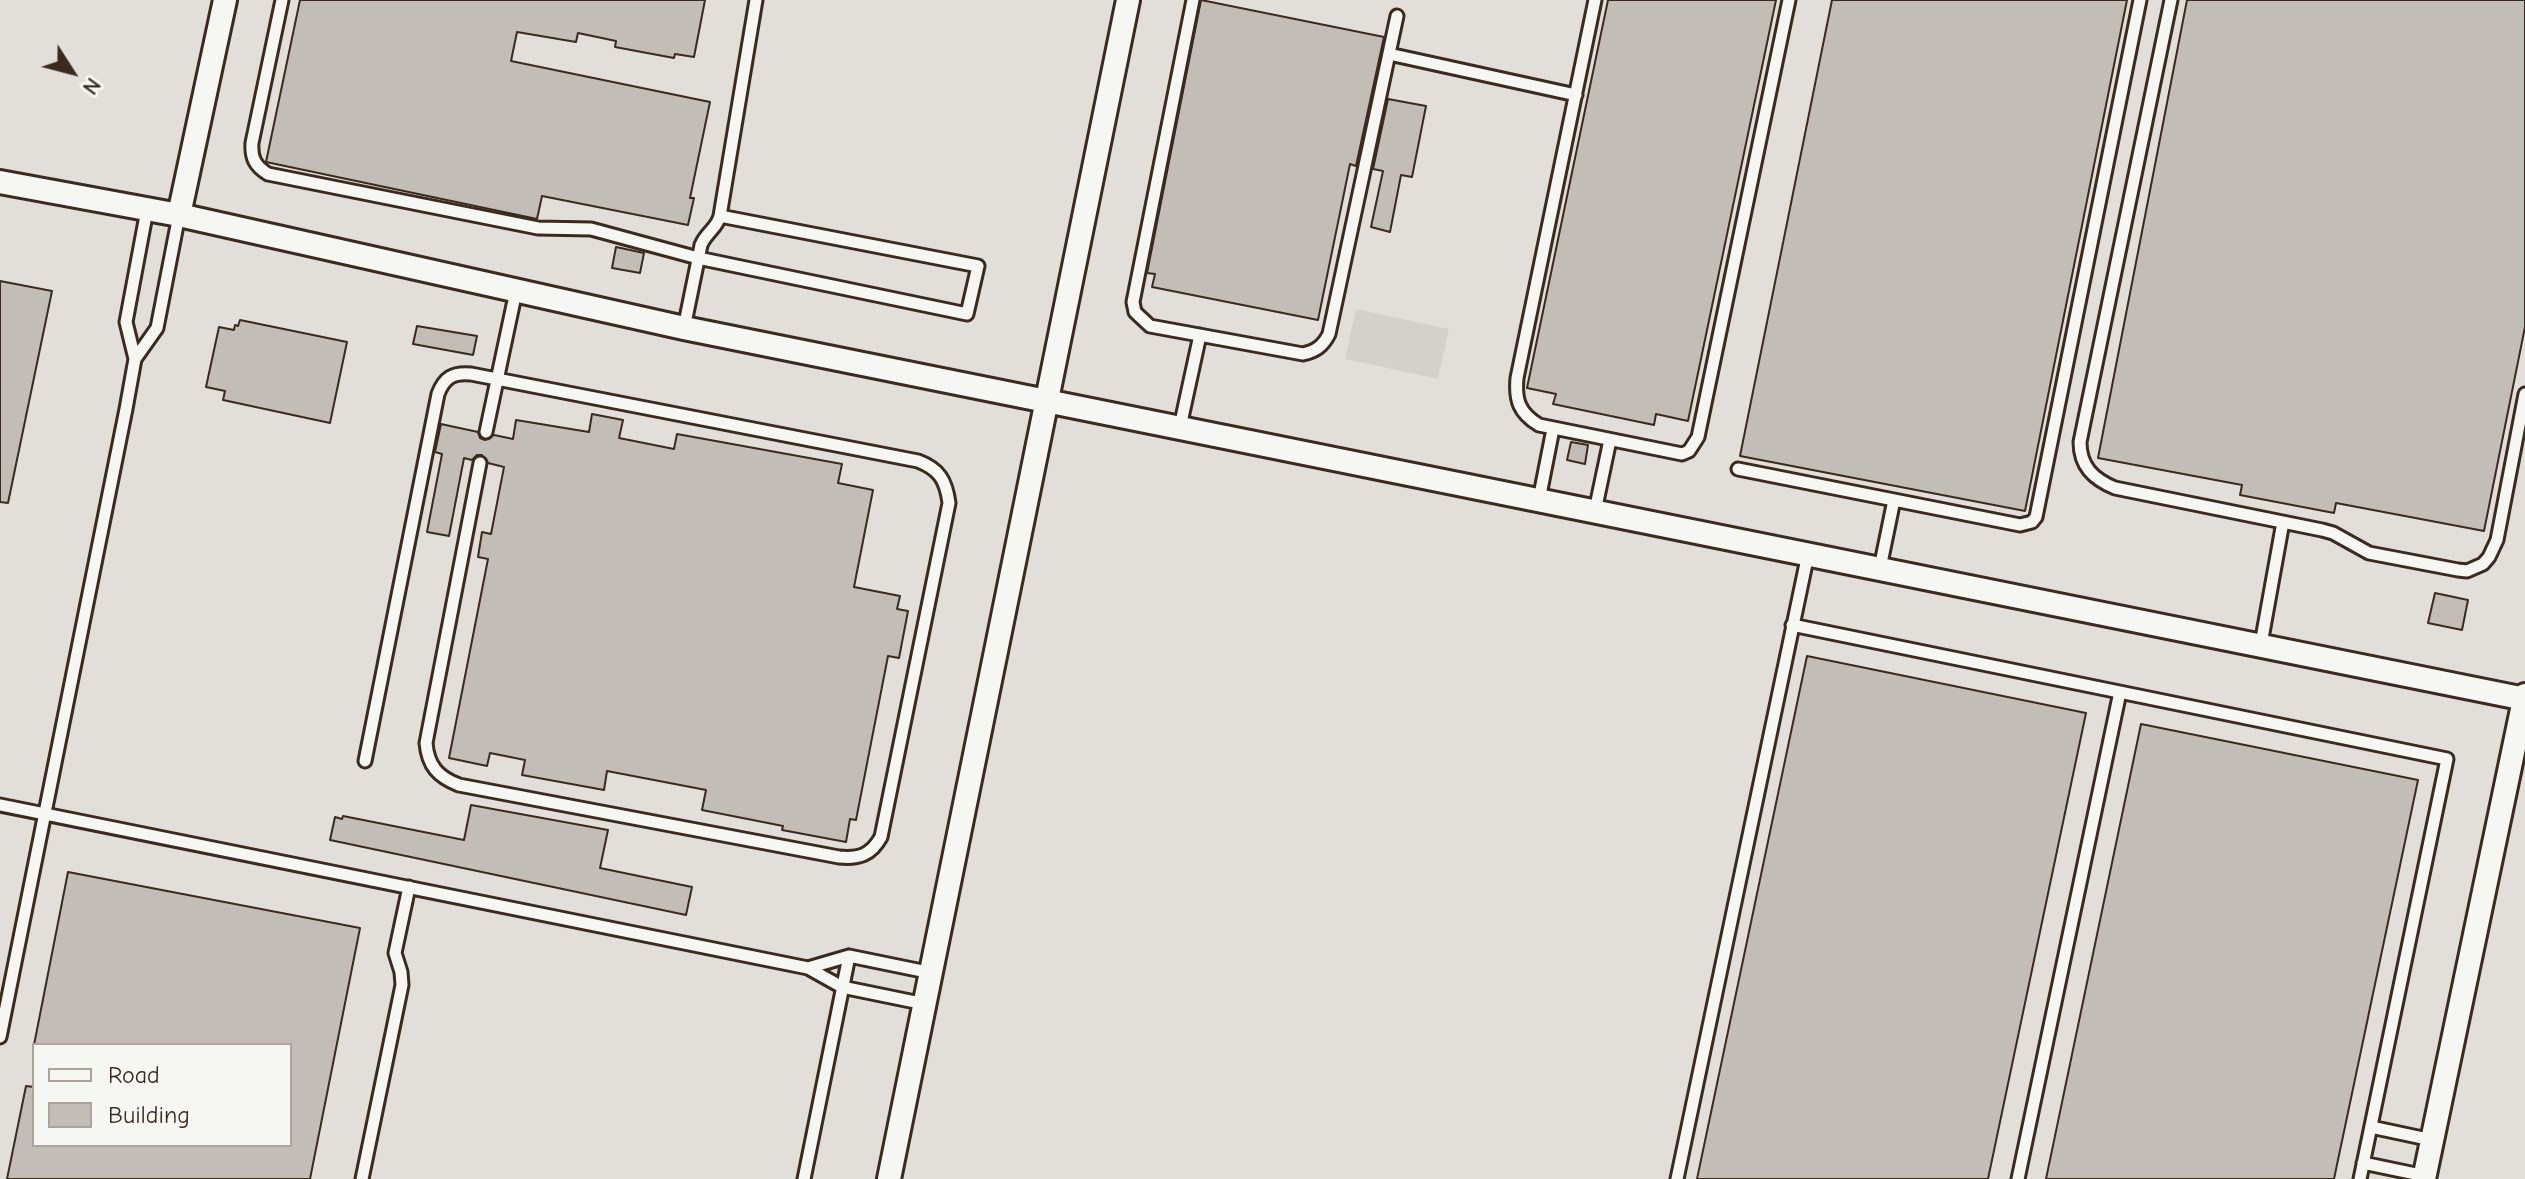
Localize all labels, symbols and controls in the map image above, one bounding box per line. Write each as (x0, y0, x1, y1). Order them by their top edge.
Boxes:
north arrow (32, 32, 112, 112)
text: N (77, 73, 106, 100)
legend (32, 1043, 292, 1147)
text: Road (108, 1061, 160, 1089)
text: Building (108, 1101, 190, 1129)

